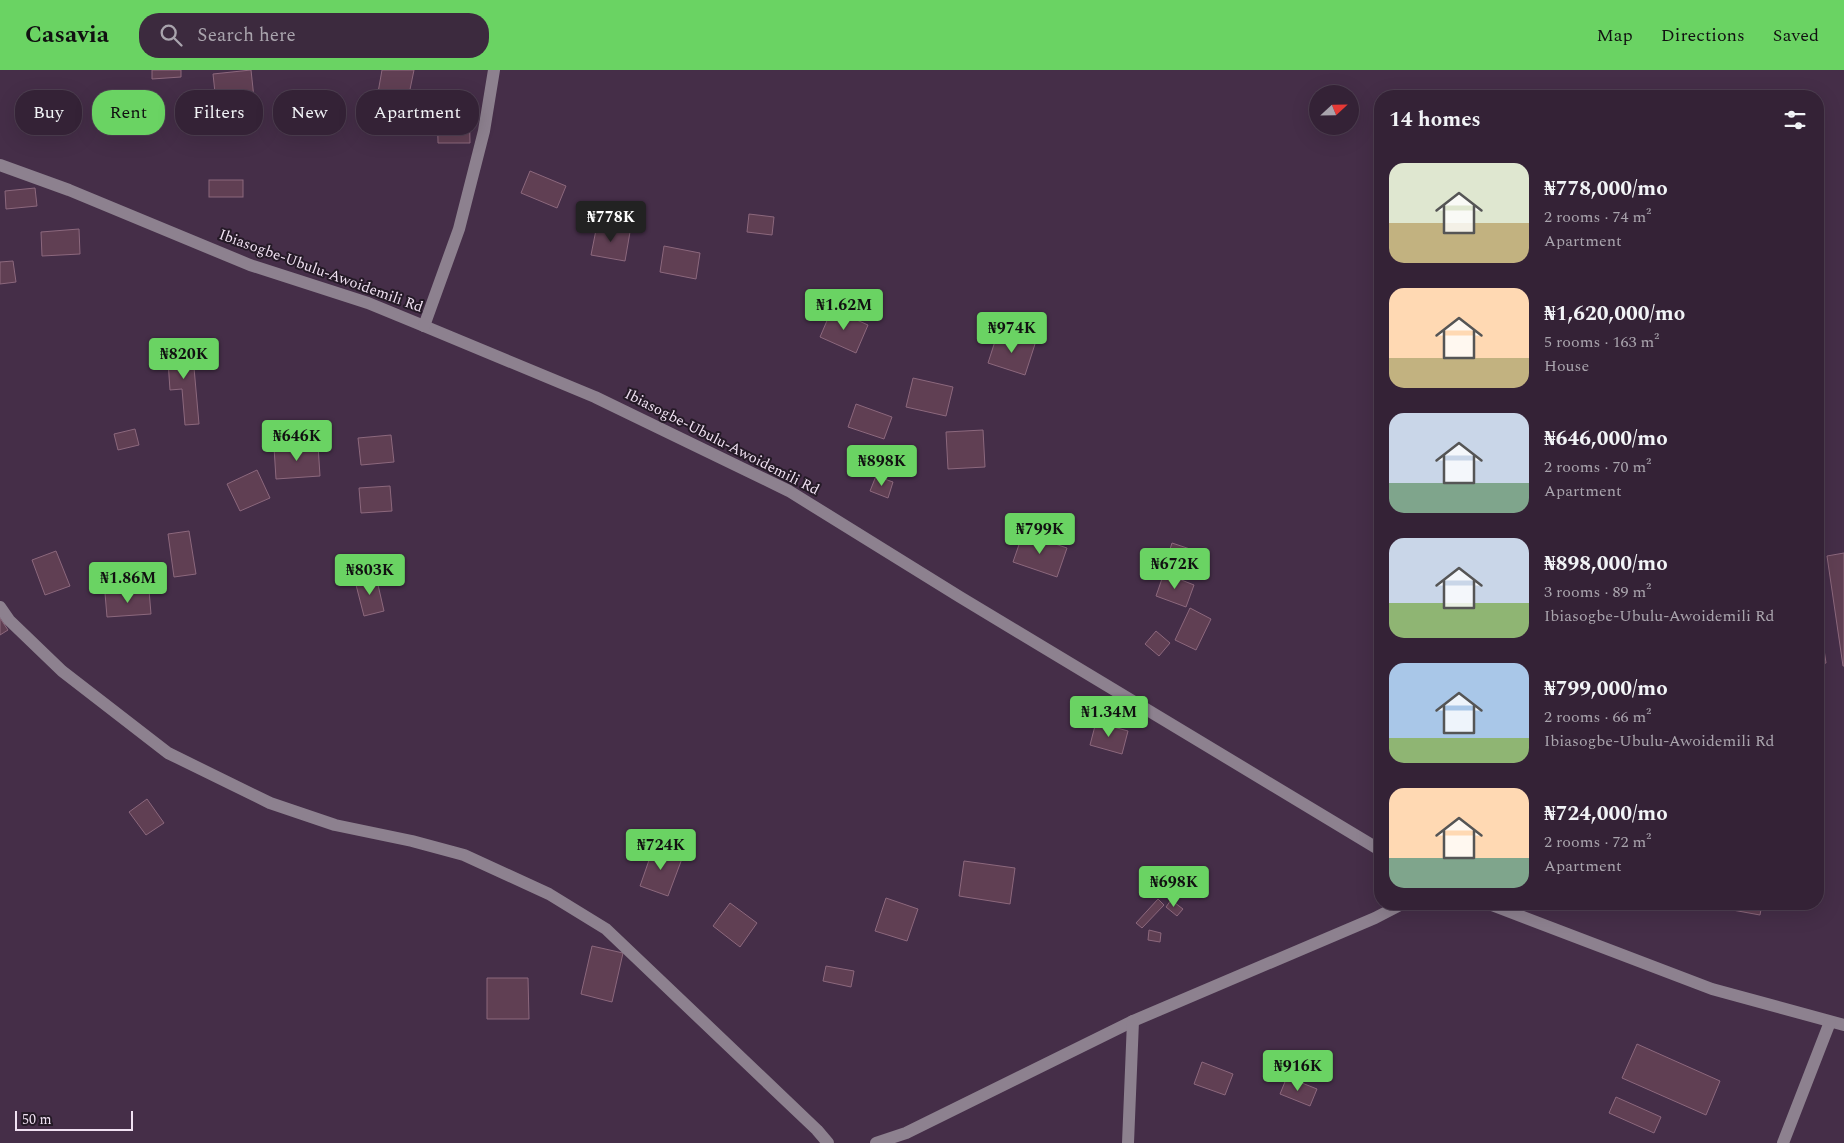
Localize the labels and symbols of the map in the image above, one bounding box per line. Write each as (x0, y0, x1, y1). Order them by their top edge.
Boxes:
north arrow (1309, 85, 1359, 135)
pin: ₦778K (576, 200, 646, 243)
street label: Ibiasogbe-Ubulu-Awoidemili Rd (216, 223, 426, 319)
pin: ₦1.62M (803, 288, 885, 331)
pin: ₦974K (977, 312, 1047, 354)
pin: ₦820K (149, 338, 219, 380)
street label: Ibiasogbe-Ubulu-Awoidemili Rd (620, 383, 824, 501)
pin: ₦646K (262, 420, 332, 462)
pin: ₦898K (847, 444, 917, 487)
pin: ₦799K (1005, 512, 1075, 555)
pin: ₦672K (1140, 548, 1210, 590)
pin: ₦803K (335, 554, 405, 596)
pin: ₦1.86M (87, 562, 169, 604)
pin: ₦1.34M (1068, 696, 1150, 738)
pin: ₦724K (626, 828, 696, 871)
pin: ₦698K (1139, 866, 1209, 908)
pin: ₦916K (1263, 1050, 1333, 1092)
scale bar (15, 1108, 132, 1131)

